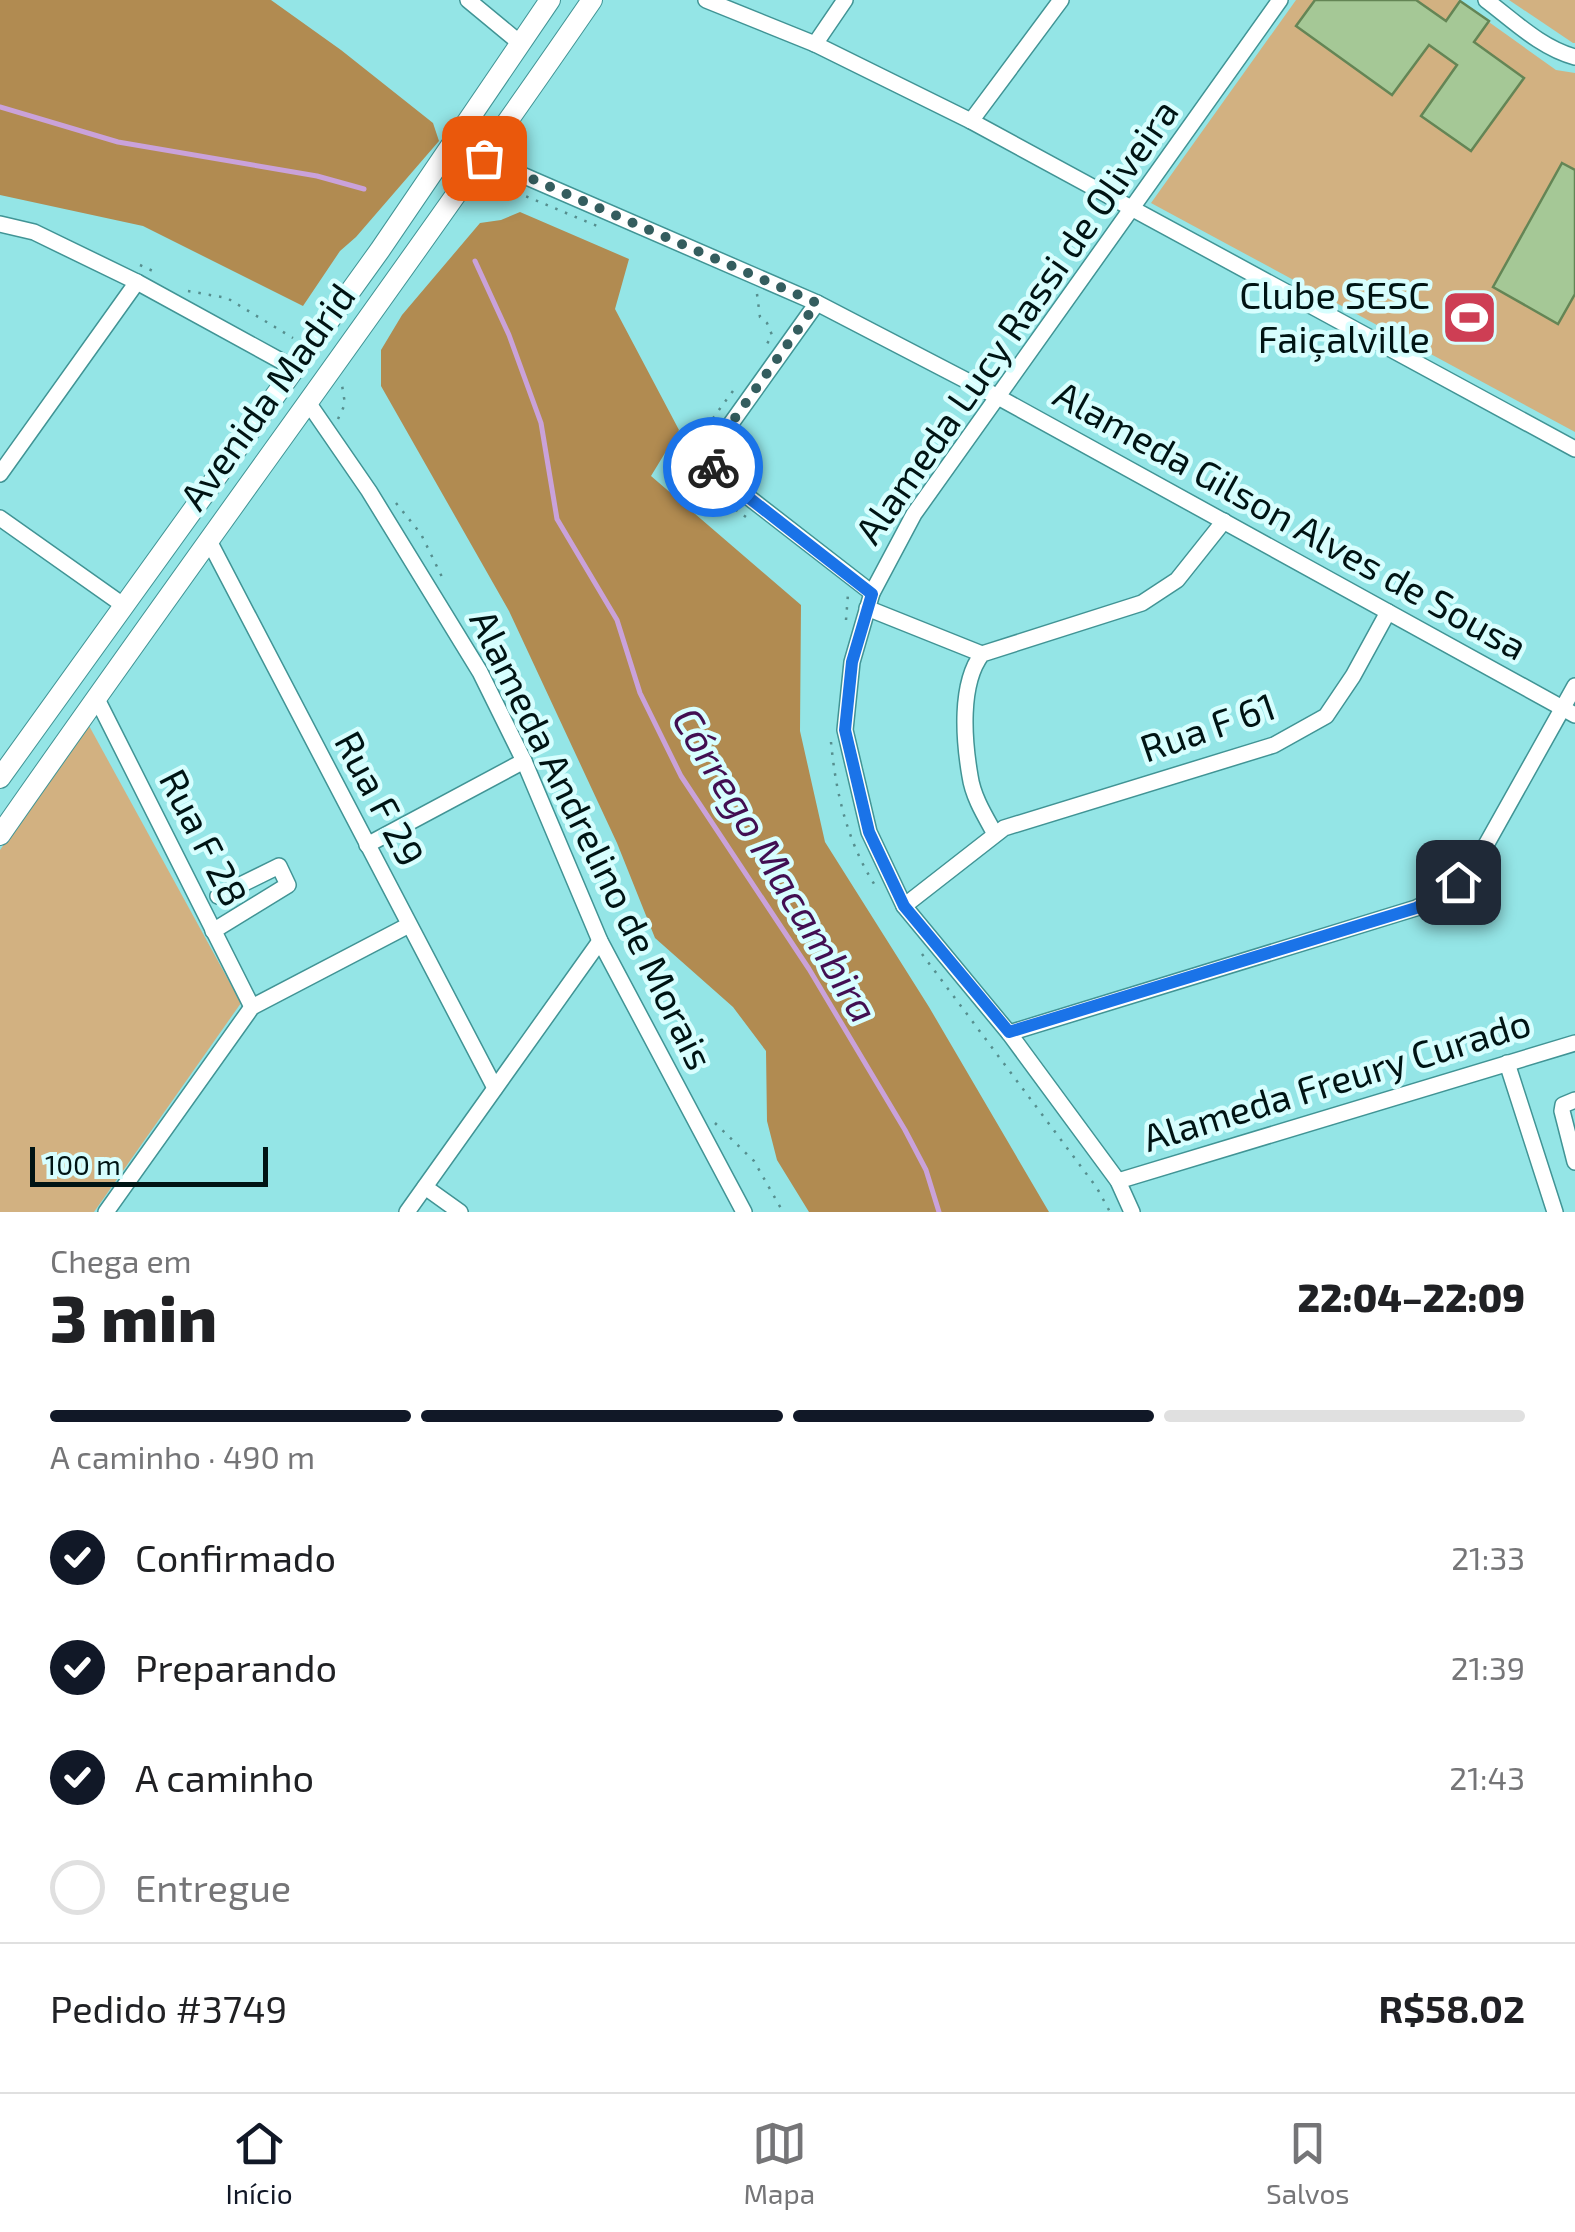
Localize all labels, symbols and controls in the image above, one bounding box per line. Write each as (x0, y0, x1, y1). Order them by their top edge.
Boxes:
street label: Alameda Lucy Rassi de Oliveira (844, 90, 1187, 552)
pin (442, 116, 527, 201)
icon: bag (457, 131, 512, 186)
place label: Clube SESC Faiçalville (1239, 271, 1430, 362)
street label: Avenida Madrid (169, 274, 364, 518)
sports icon: Clube SESC Faiçalville (1439, 288, 1499, 348)
street label: Alameda Gilson Alves de Sousa (1047, 370, 1535, 669)
courier (663, 417, 763, 517)
icon: bike (686, 440, 741, 495)
street label: Alameda Andrelino de Morais (461, 602, 724, 1076)
street label: Rua F 61 (1134, 682, 1281, 771)
water label: Córrego Macambira (664, 698, 890, 1030)
street label: Rua F 29 (326, 723, 435, 873)
street label: Rua F 28 (151, 761, 259, 913)
pin (1416, 840, 1501, 925)
icon: home (1431, 855, 1486, 910)
street label: Alameda Freury Curado (1137, 998, 1536, 1160)
scale bar (30, 1142, 268, 1186)
text: 100 m (45, 1147, 121, 1181)
text: Chega em (50, 1241, 192, 1279)
text: 22:04–22:09 (1298, 1274, 1525, 1320)
text: 3 min (50, 1277, 217, 1355)
text: A caminho · 490 m (50, 1437, 315, 1475)
icon: check (50, 1530, 105, 1585)
text: Confirmado (135, 1534, 336, 1580)
text: 21:33 (1451, 1538, 1525, 1576)
icon: check (50, 1640, 105, 1695)
text: Preparando (135, 1644, 337, 1690)
text: 21:39 (1451, 1648, 1525, 1686)
icon: check (50, 1750, 105, 1805)
text: A caminho (135, 1754, 314, 1800)
text: 21:43 (1449, 1758, 1525, 1796)
text: Entregue (135, 1864, 291, 1910)
text: Pedido #3749 (50, 1985, 287, 2031)
text: R$58.02 (1378, 1985, 1525, 2031)
tab: Início (225, 2116, 293, 2210)
tab: Mapa (743, 2116, 815, 2210)
tab: Salvos (1266, 2116, 1350, 2210)

